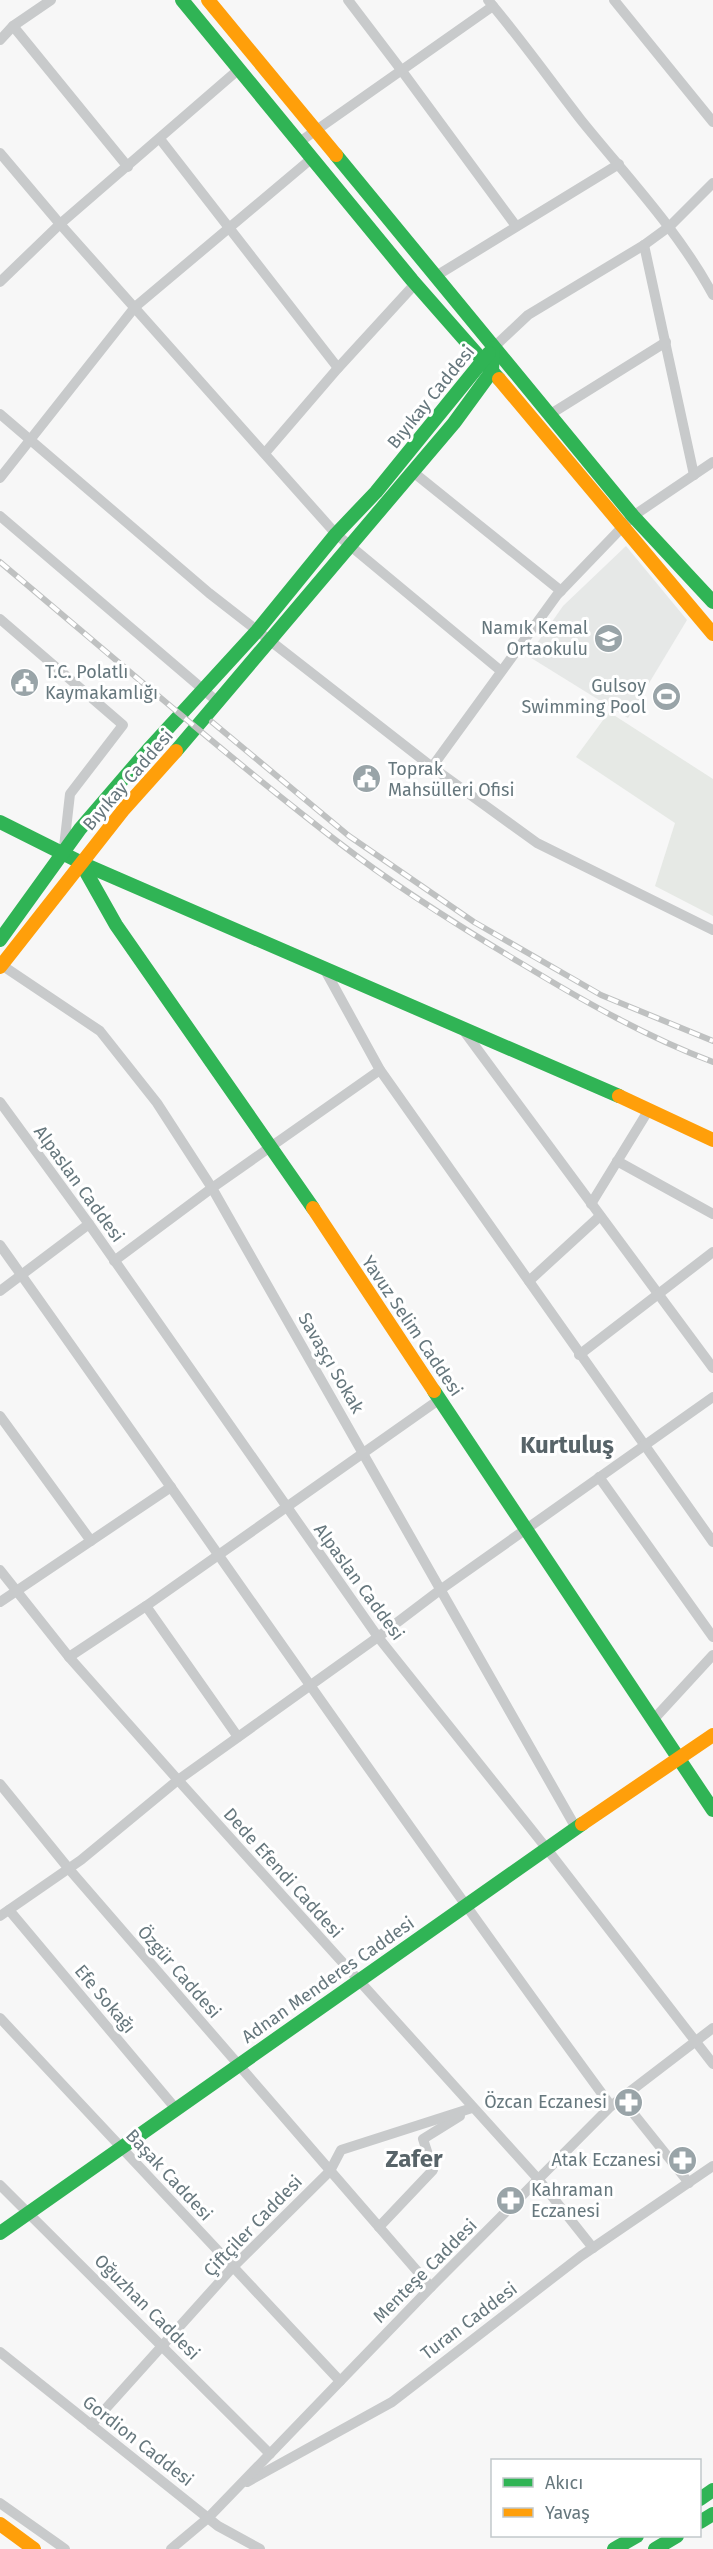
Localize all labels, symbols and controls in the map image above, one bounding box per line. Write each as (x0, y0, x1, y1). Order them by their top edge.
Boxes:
street label: Bıyıkay Caddesi (383, 341, 479, 453)
place label: Namık Kemal Ortaokulu (481, 617, 588, 660)
school or university icon: Namık Kemal Ortaokulu (593, 622, 625, 654)
place label: T.C. Polatlı Kaymakamlığı (45, 661, 158, 704)
public building icon: T.C. Polatlı Kaymakamlığı (8, 666, 40, 698)
place label: Gulsoy Swimming Pool (521, 675, 646, 718)
sports icon: Gulsoy Swimming Pool (651, 680, 683, 712)
street label: Bıyıkay Caddesi (78, 725, 178, 835)
place label: Toprak Mahsülleri Ofisi (388, 758, 515, 801)
public building icon: Toprak Mahsülleri Ofisi (351, 763, 383, 795)
street label: Alpaslan Caddesi (29, 1121, 129, 1247)
street label: Yavuz Selim Caddesi (357, 1252, 467, 1400)
street label: Savaşçı Sokak (293, 1309, 369, 1418)
district label: Kurtuluş (520, 1431, 614, 1460)
street label: Alpaslan Caddesi (309, 1519, 409, 1645)
street label: Dede Efendi Caddesi (219, 1803, 347, 1943)
street label: Adnan Menderes Caddesi (237, 1912, 419, 2048)
street label: Özgür Caddesi (133, 1921, 225, 2023)
street label: Efe Sokağı (70, 1960, 140, 2038)
pharmacy icon: Özcan Eczanesi (612, 2086, 644, 2118)
place label: Özcan Eczanesi (484, 2091, 607, 2113)
street label: Başak Caddesi (121, 2125, 217, 2225)
pharmacy icon: Atak Eczanesi (666, 2144, 698, 2176)
district label: Zafer (385, 2145, 443, 2173)
place label: Atak Eczanesi (551, 2149, 661, 2171)
street label: Çiftçiler Caddesi (199, 2171, 307, 2281)
place label: Kahraman Eczanesi (531, 2179, 614, 2222)
pharmacy icon: Kahraman Eczanesi (494, 2184, 526, 2216)
street label: Menteşe Caddesi (368, 2214, 482, 2328)
street label: Oğuzhan Caddesi (90, 2250, 204, 2364)
street label: Turan Caddesi (416, 2278, 522, 2364)
street label: Gordion Caddesi (78, 2391, 198, 2491)
legend (491, 2459, 701, 2537)
text: Akıcı (545, 2472, 583, 2494)
text: Yavaş (545, 2502, 590, 2524)

